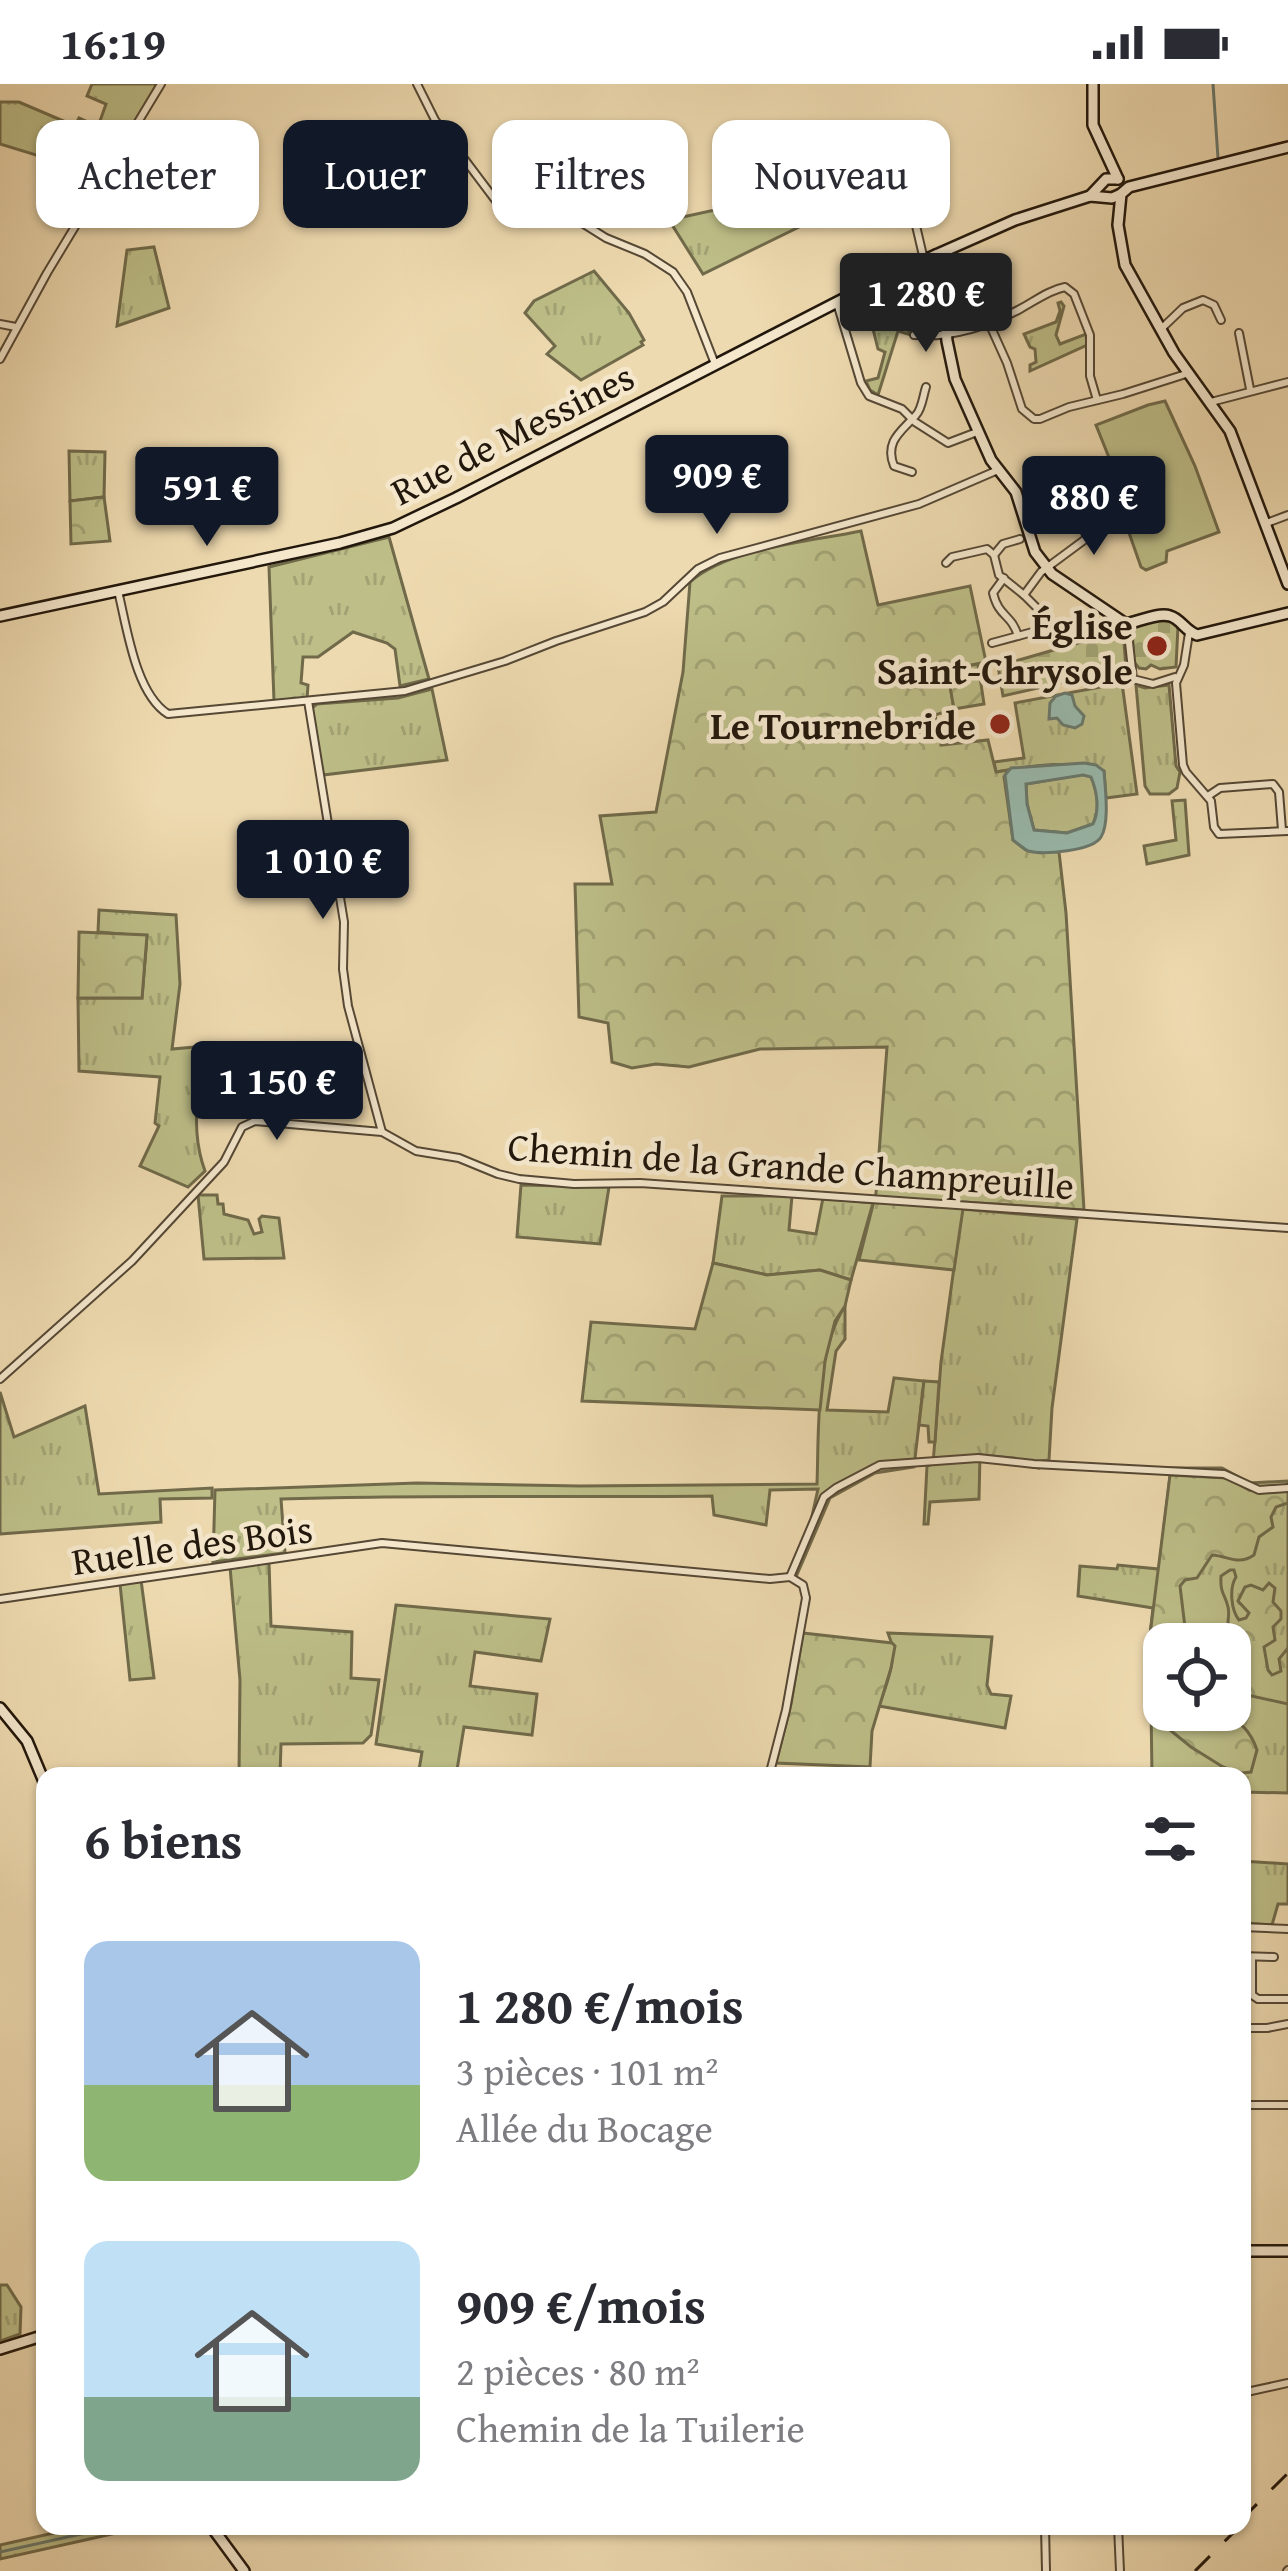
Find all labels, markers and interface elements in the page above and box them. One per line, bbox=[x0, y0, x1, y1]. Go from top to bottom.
text: 16:19 bbox=[60, 10, 166, 75]
chip: Acheter bbox=[36, 120, 259, 228]
chip: Louer bbox=[283, 120, 468, 228]
chip: Filtres bbox=[492, 120, 688, 228]
chip: Nouveau bbox=[712, 120, 950, 228]
pin: 1 280 € bbox=[815, 253, 1037, 355]
text: 1 280 € bbox=[867, 263, 985, 320]
street label: Rue de Messines bbox=[381, 347, 643, 519]
pin: 909 € bbox=[633, 435, 801, 537]
text: 909 € bbox=[672, 445, 762, 502]
pin: 591 € bbox=[123, 447, 291, 549]
pin: 880 € bbox=[1010, 456, 1178, 558]
text: 591 € bbox=[162, 457, 252, 514]
text: 880 € bbox=[1049, 466, 1139, 523]
place label: Église Saint-Chrysole bbox=[877, 596, 1133, 698]
marker: Église Saint-Chrysole bbox=[1144, 633, 1170, 659]
place label: Le Tournebride bbox=[710, 696, 976, 753]
marker: Le Tournebride bbox=[987, 711, 1013, 737]
pin: 1 010 € bbox=[212, 820, 434, 922]
text: 1 010 € bbox=[264, 830, 382, 887]
pin: 1 150 € bbox=[166, 1041, 388, 1143]
text: 1 150 € bbox=[218, 1051, 336, 1108]
street label: Chemin de la Grande Champreuille bbox=[506, 1117, 1076, 1213]
street label: Ruelle des Bois bbox=[68, 1499, 316, 1589]
map controls bbox=[1143, 1623, 1251, 1731]
button: locate bbox=[1143, 1623, 1251, 1731]
text: 6 biens bbox=[84, 1802, 242, 1877]
icon: filters bbox=[1137, 1806, 1203, 1872]
text: 1 280 €/mois bbox=[456, 1967, 744, 2042]
icon: home bbox=[180, 1989, 324, 2133]
text: 3 pièces · 101 m² bbox=[456, 2042, 718, 2099]
text: Allée du Bocage bbox=[456, 2099, 713, 2156]
text: 909 €/mois bbox=[456, 2267, 706, 2342]
icon: home bbox=[180, 2289, 324, 2433]
text: 2 pièces · 80 m² bbox=[456, 2342, 700, 2399]
text: Chemin de la Tuilerie bbox=[456, 2399, 805, 2456]

